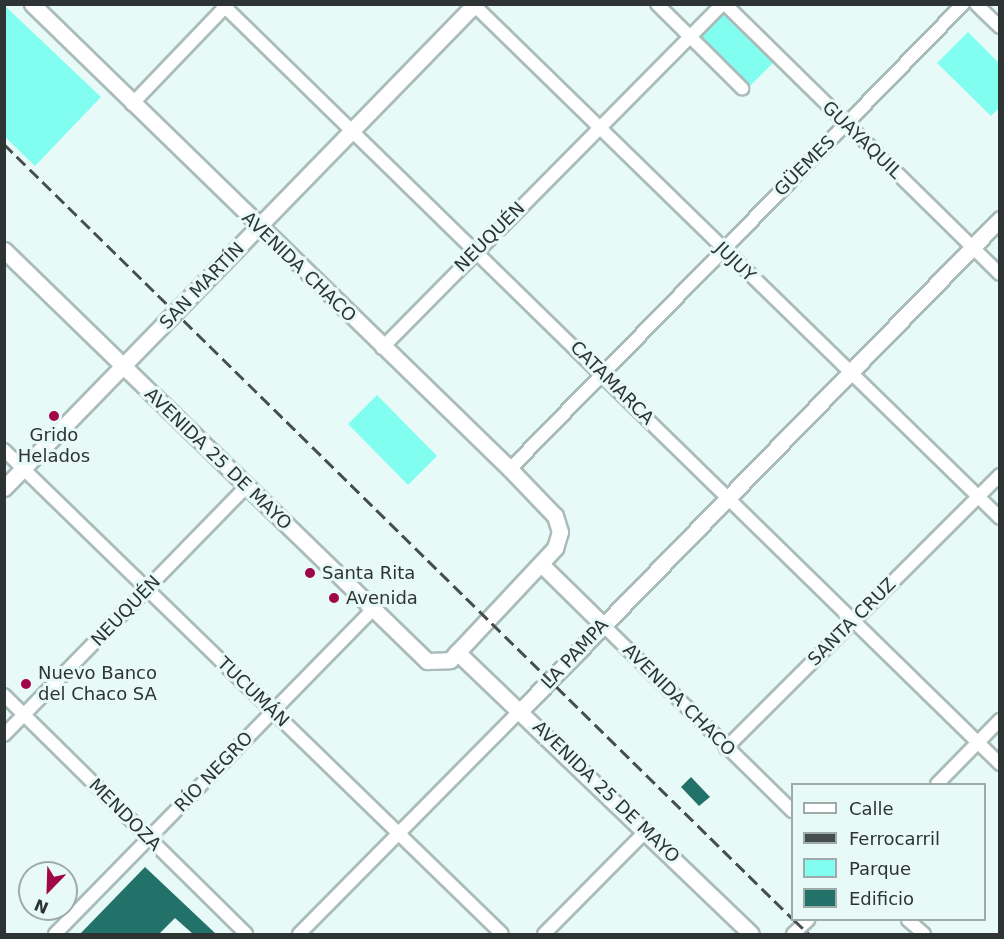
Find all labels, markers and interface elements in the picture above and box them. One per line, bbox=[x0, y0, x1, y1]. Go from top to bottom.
street label: GUAYAQUIL bbox=[818, 97, 906, 183]
street label: GÜEMES bbox=[770, 131, 840, 201]
street label: NEUQUÉN bbox=[450, 197, 530, 277]
street label: AVENIDA CHACO bbox=[238, 207, 360, 327]
street label: SAN MARTÍN bbox=[155, 238, 249, 334]
street label: JUJUY bbox=[710, 238, 760, 286]
street label: CATAMARCA bbox=[566, 337, 658, 429]
street label: AVENIDA 25 DE MAYO bbox=[140, 383, 296, 535]
marker: Grido Helados bbox=[47, 409, 61, 423]
place label: Grido Helados bbox=[18, 425, 90, 468]
place label: Santa Rita bbox=[322, 562, 415, 584]
marker: Santa Rita bbox=[303, 566, 317, 580]
street label: NEUQUÉN bbox=[87, 571, 165, 651]
street label: SANTA CRUZ bbox=[804, 574, 900, 670]
place label: Avenida bbox=[346, 587, 418, 609]
marker: Avenida bbox=[327, 591, 341, 605]
street label: LA PAMPA bbox=[537, 614, 613, 694]
street label: AVENIDA CHACO bbox=[618, 639, 740, 761]
street label: TUCUMÁN bbox=[213, 653, 293, 731]
place label: Nuevo Banco del Chaco SA bbox=[38, 663, 157, 706]
marker: Nuevo Banco del Chaco SA bbox=[19, 677, 33, 691]
street label: AVENIDA 25 DE MAYO bbox=[528, 716, 684, 868]
street label: RÍO NEGRO bbox=[170, 727, 258, 817]
street label: MENDOZA bbox=[84, 774, 166, 856]
legend bbox=[791, 783, 986, 921]
text: Calle bbox=[849, 798, 894, 819]
text: Ferrocarril bbox=[849, 828, 940, 849]
text: Parque bbox=[849, 858, 911, 879]
north arrow bbox=[18, 861, 78, 921]
text: Edificio bbox=[849, 888, 914, 909]
text: N bbox=[32, 895, 51, 918]

